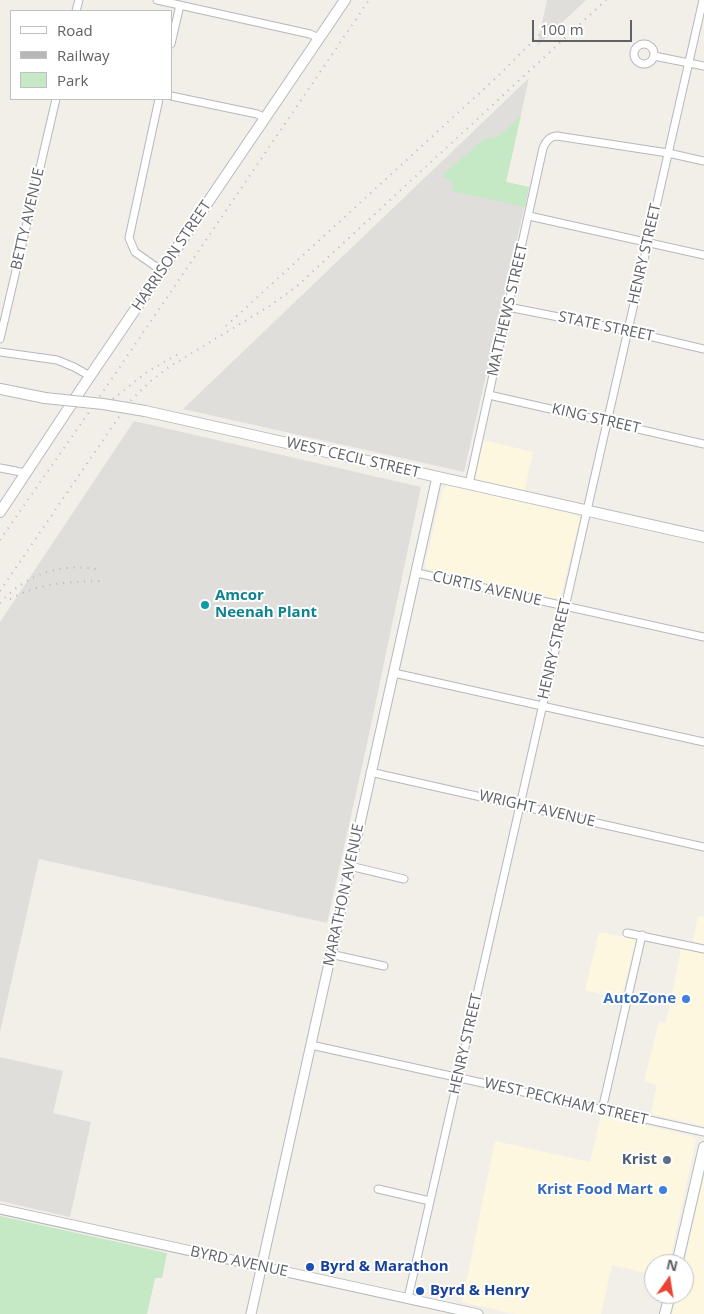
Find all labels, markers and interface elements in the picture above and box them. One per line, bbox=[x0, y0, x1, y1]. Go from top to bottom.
legend bbox=[10, 10, 172, 100]
scale bar bbox=[534, 10, 634, 42]
text: 100 m bbox=[540, 19, 584, 39]
text: Road bbox=[57, 20, 93, 40]
text: Railway bbox=[57, 45, 110, 65]
text: Park bbox=[57, 70, 88, 90]
street label: BETTY AVENUE bbox=[8, 166, 48, 272]
street label: HARRISON STREET bbox=[128, 197, 216, 315]
street label: HENRY STREET bbox=[625, 202, 665, 306]
street label: MATTHEWS STREET bbox=[484, 242, 532, 378]
street label: STATE STREET bbox=[557, 308, 655, 346]
street label: KING STREET bbox=[550, 400, 642, 438]
street label: WEST CECIL STREET bbox=[285, 434, 421, 482]
street label: CURTIS AVENUE bbox=[431, 568, 543, 610]
place label: Amcor Neenah Plant bbox=[215, 587, 317, 622]
street label: HENRY STREET bbox=[535, 597, 575, 701]
marker: Amcor Neenah Plant bbox=[199, 599, 211, 611]
street label: WRIGHT AVENUE bbox=[477, 787, 597, 831]
street label: MARATHON AVENUE bbox=[320, 822, 368, 968]
place label: AutoZone bbox=[603, 990, 676, 1008]
street label: HENRY STREET bbox=[446, 992, 486, 1096]
marker: AutoZone bbox=[680, 993, 692, 1005]
street label: WEST PECKHAM STREET bbox=[483, 1074, 649, 1130]
place label: Krist bbox=[622, 1151, 657, 1169]
marker: Krist bbox=[661, 1154, 673, 1166]
place label: Krist Food Mart bbox=[537, 1181, 653, 1199]
marker: Krist Food Mart bbox=[657, 1184, 669, 1196]
street label: BYRD AVENUE bbox=[188, 1243, 290, 1281]
north arrow bbox=[644, 1254, 694, 1304]
text: N bbox=[665, 1254, 680, 1275]
place label: Byrd & Marathon bbox=[320, 1258, 449, 1276]
marker: Byrd & Marathon bbox=[304, 1261, 316, 1273]
place label: Byrd & Henry bbox=[430, 1282, 529, 1300]
marker: Byrd & Henry bbox=[414, 1285, 426, 1297]

